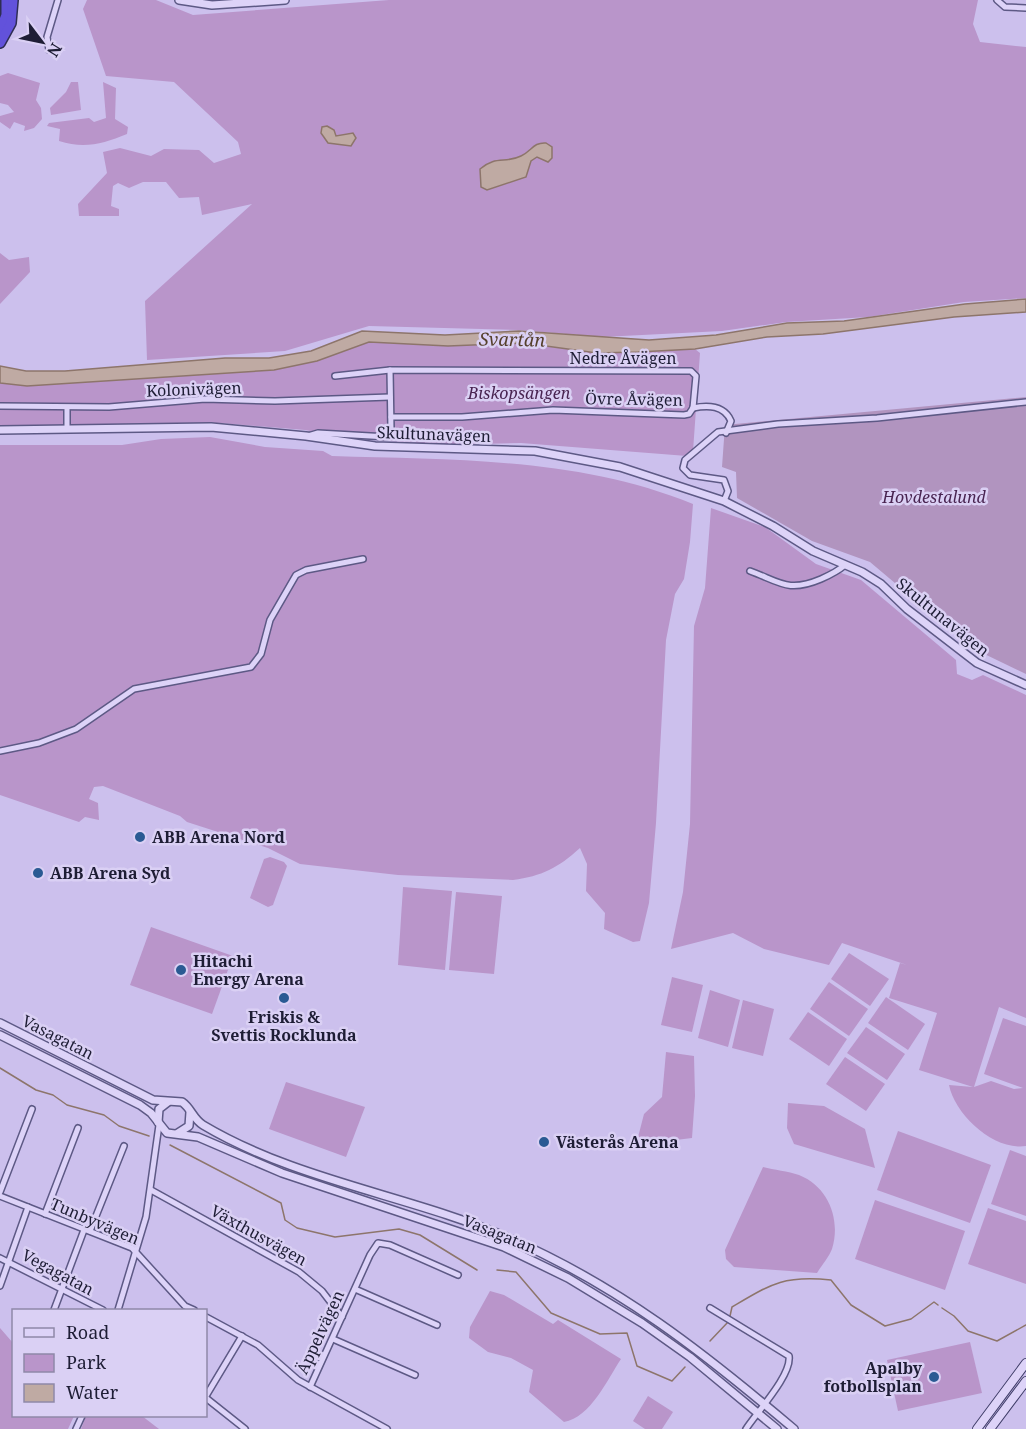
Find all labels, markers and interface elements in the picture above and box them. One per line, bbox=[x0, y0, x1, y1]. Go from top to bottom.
north arrow bbox=[12, 12, 72, 72]
text: N bbox=[42, 39, 67, 61]
water label: Svartån bbox=[479, 326, 546, 352]
street label: Nedre Åvägen bbox=[569, 347, 677, 369]
street label: Kolonivägen bbox=[146, 376, 242, 402]
park label: Biskopsängen bbox=[467, 382, 571, 404]
street label: Övre Åvägen bbox=[585, 387, 683, 411]
street label: Skultunavägen bbox=[377, 421, 491, 447]
park label: Hovdestalund bbox=[881, 486, 986, 508]
street label: Skultunavägen bbox=[892, 573, 994, 661]
place label: ABB Arena Nord bbox=[152, 826, 286, 848]
marker: ABB Arena Nord bbox=[133, 830, 147, 844]
place label: ABB Arena Syd bbox=[50, 862, 171, 884]
marker: ABB Arena Syd bbox=[31, 866, 45, 880]
place label: Hitachi Energy Arena bbox=[193, 950, 304, 990]
marker: Hitachi Energy Arena bbox=[174, 963, 188, 977]
marker: Friskis & Svettis Rocklunda bbox=[277, 991, 291, 1005]
place label: Friskis & Svettis Rocklunda bbox=[211, 1006, 357, 1046]
street label: Vasagatan bbox=[18, 1010, 98, 1064]
place label: Västerås Arena bbox=[556, 1131, 679, 1153]
marker: Västerås Arena bbox=[537, 1135, 551, 1149]
street label: Tunbyvägen bbox=[47, 1192, 143, 1250]
street label: Växthusvägen bbox=[207, 1199, 311, 1271]
street label: Vasagatan bbox=[460, 1209, 540, 1259]
street label: Vegagatan bbox=[18, 1244, 98, 1300]
street label: Äppelvägen bbox=[291, 1286, 349, 1378]
legend bbox=[12, 1309, 207, 1417]
text: Road bbox=[66, 1320, 109, 1344]
text: Park bbox=[66, 1350, 106, 1374]
place label: Apalby fotbollsplan bbox=[824, 1357, 923, 1397]
marker: Apalby fotbollsplan bbox=[927, 1370, 941, 1384]
text: Water bbox=[66, 1380, 119, 1404]

